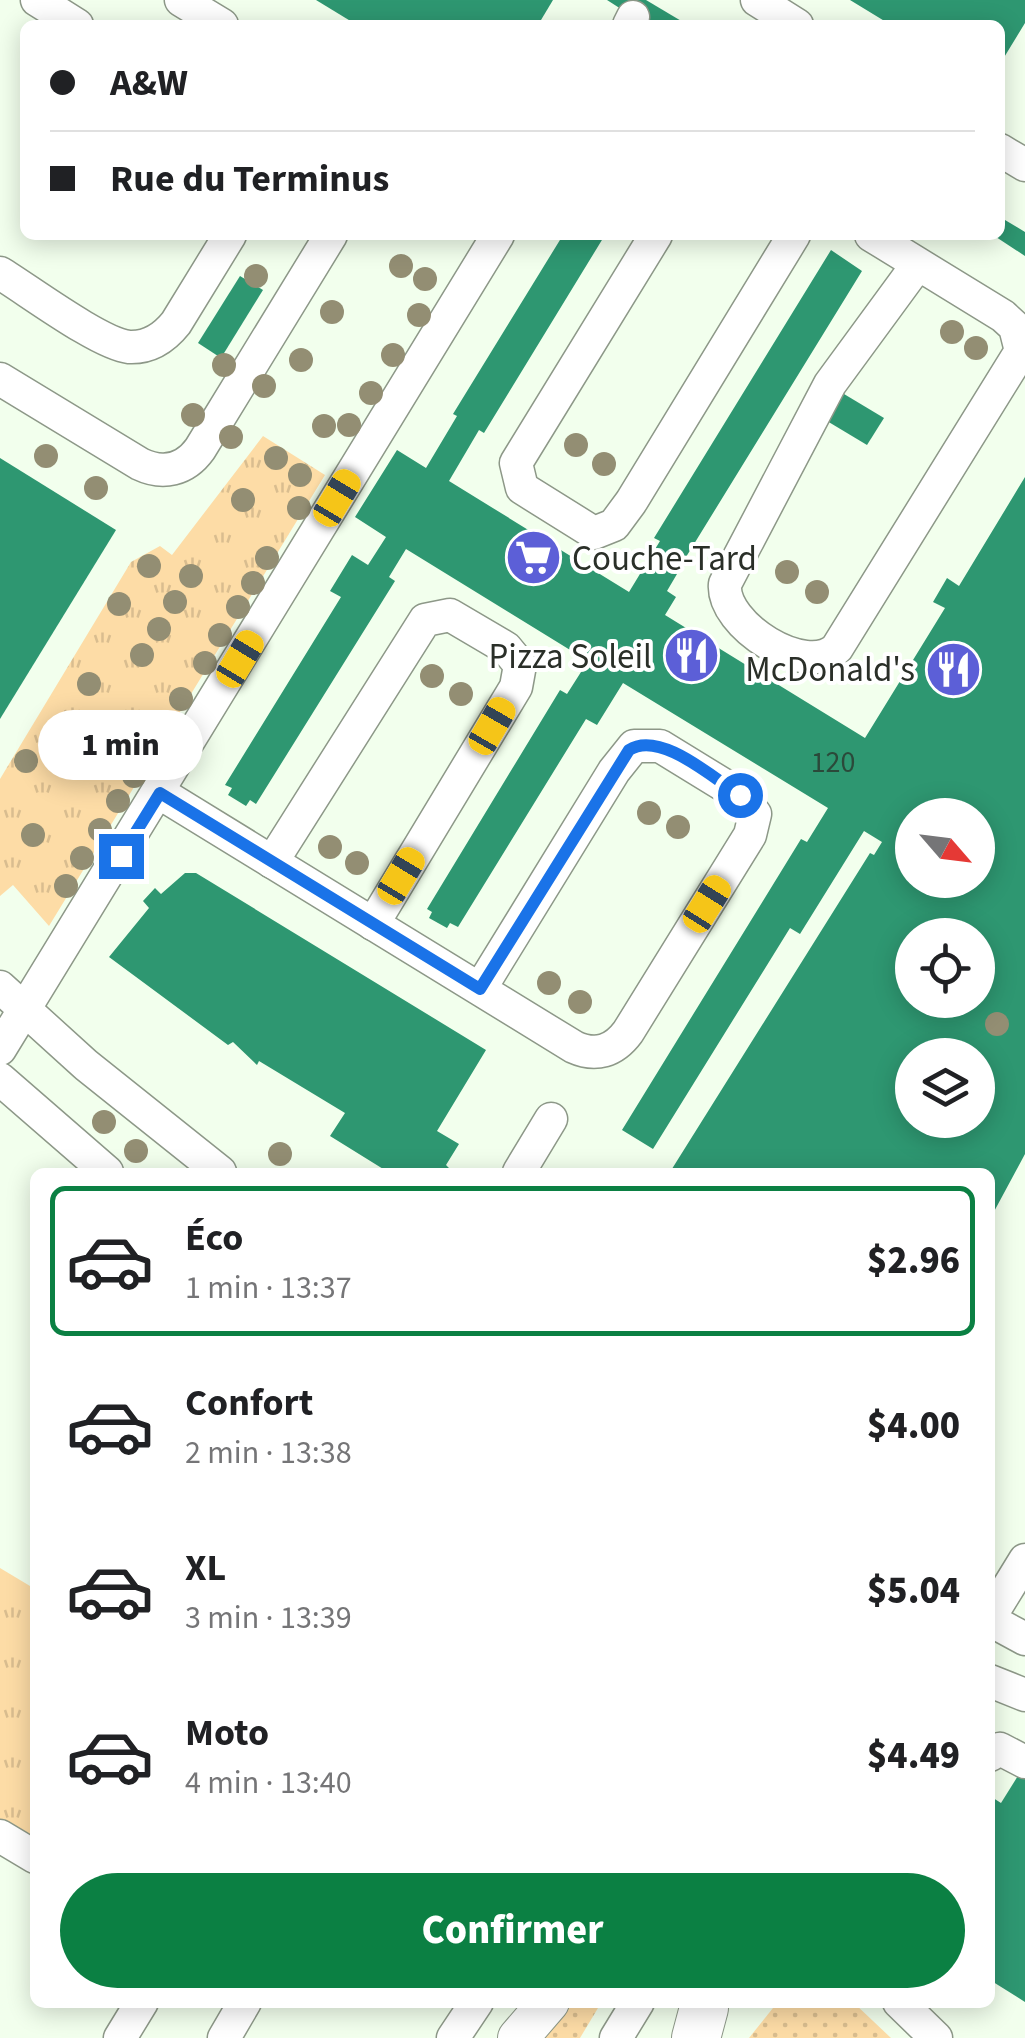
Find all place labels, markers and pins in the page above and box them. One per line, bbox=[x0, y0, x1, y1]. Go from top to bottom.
supermarket icon: Couche-Tard bbox=[503, 528, 563, 588]
place label: Couche-Tard bbox=[572, 534, 757, 584]
restaurant icon: Pizza Soleil bbox=[661, 626, 721, 686]
place label: Pizza Soleil bbox=[489, 632, 652, 682]
restaurant icon: McDonald's bbox=[924, 639, 984, 699]
place label: McDonald's bbox=[745, 645, 915, 695]

